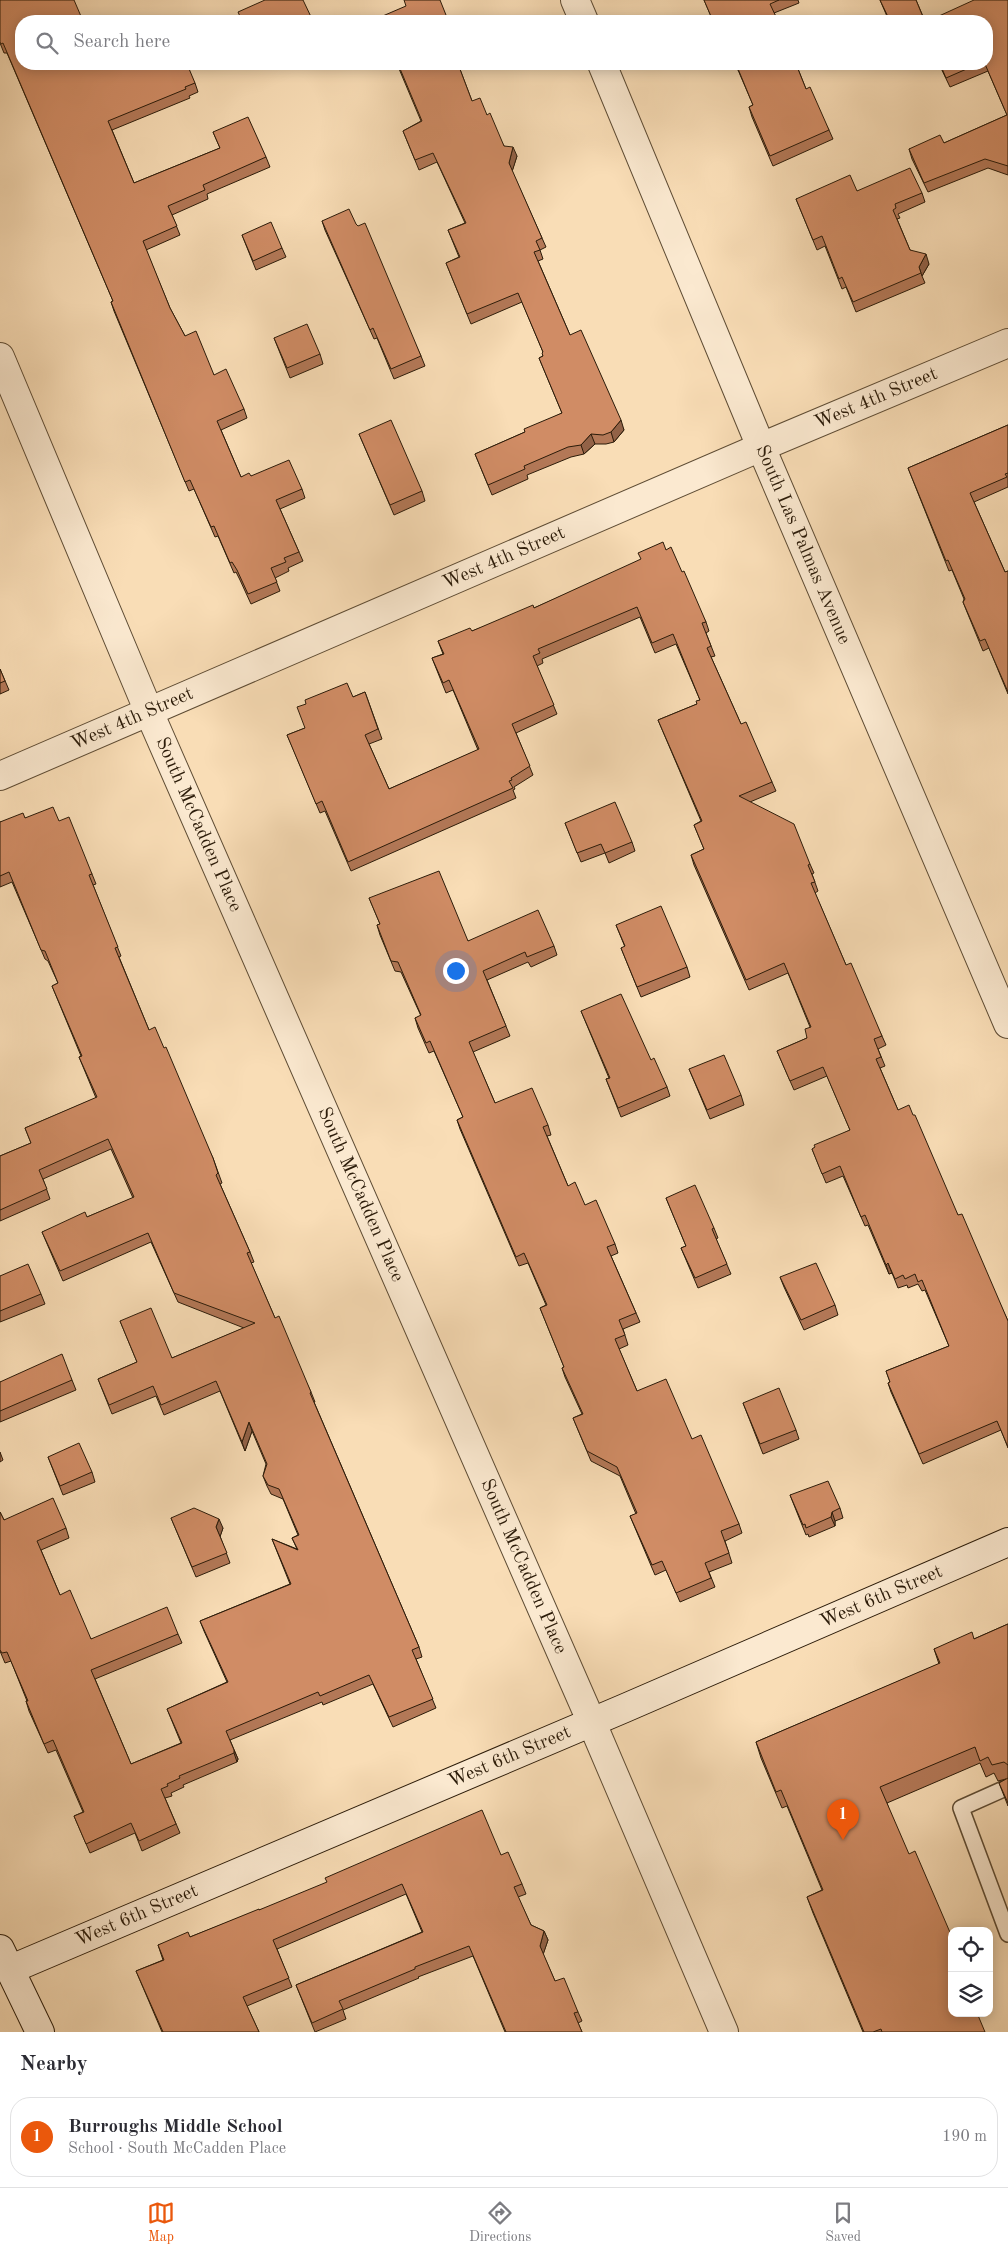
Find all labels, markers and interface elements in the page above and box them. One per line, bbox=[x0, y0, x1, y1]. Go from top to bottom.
search box bbox=[15, 15, 993, 70]
icon: search bbox=[33, 29, 61, 57]
text: Search here bbox=[73, 33, 170, 52]
street label: West 4th Street bbox=[812, 364, 940, 433]
street label: South Las Palmas Avenue bbox=[752, 442, 854, 647]
street label: West 4th Street bbox=[440, 523, 568, 593]
street label: West 4th Street bbox=[68, 684, 196, 754]
street label: South McCadden Place bbox=[152, 734, 245, 915]
your location bbox=[443, 958, 469, 984]
street label: South McCadden Place bbox=[314, 1104, 407, 1285]
street label: South McCadden Place bbox=[477, 1476, 570, 1657]
street label: West 6th Street bbox=[818, 1562, 946, 1632]
street label: West 6th Street bbox=[446, 1723, 574, 1792]
pin: 1 bbox=[827, 1799, 859, 1840]
street label: West 6th Street bbox=[73, 1881, 201, 1950]
map controls bbox=[948, 1927, 993, 2017]
button: locate bbox=[948, 1927, 993, 1972]
button: layers bbox=[948, 1972, 993, 2017]
text: Nearby bbox=[20, 2054, 88, 2075]
text: Burroughs Middle School bbox=[68, 2118, 283, 2137]
text: 1 bbox=[32, 2129, 42, 2145]
text: 190 m bbox=[942, 2129, 987, 2145]
text: School · South McCadden Place bbox=[68, 2141, 286, 2157]
tab: Map bbox=[147, 2199, 175, 2246]
tab: Directions bbox=[469, 2199, 531, 2246]
tab: Saved bbox=[825, 2199, 861, 2246]

